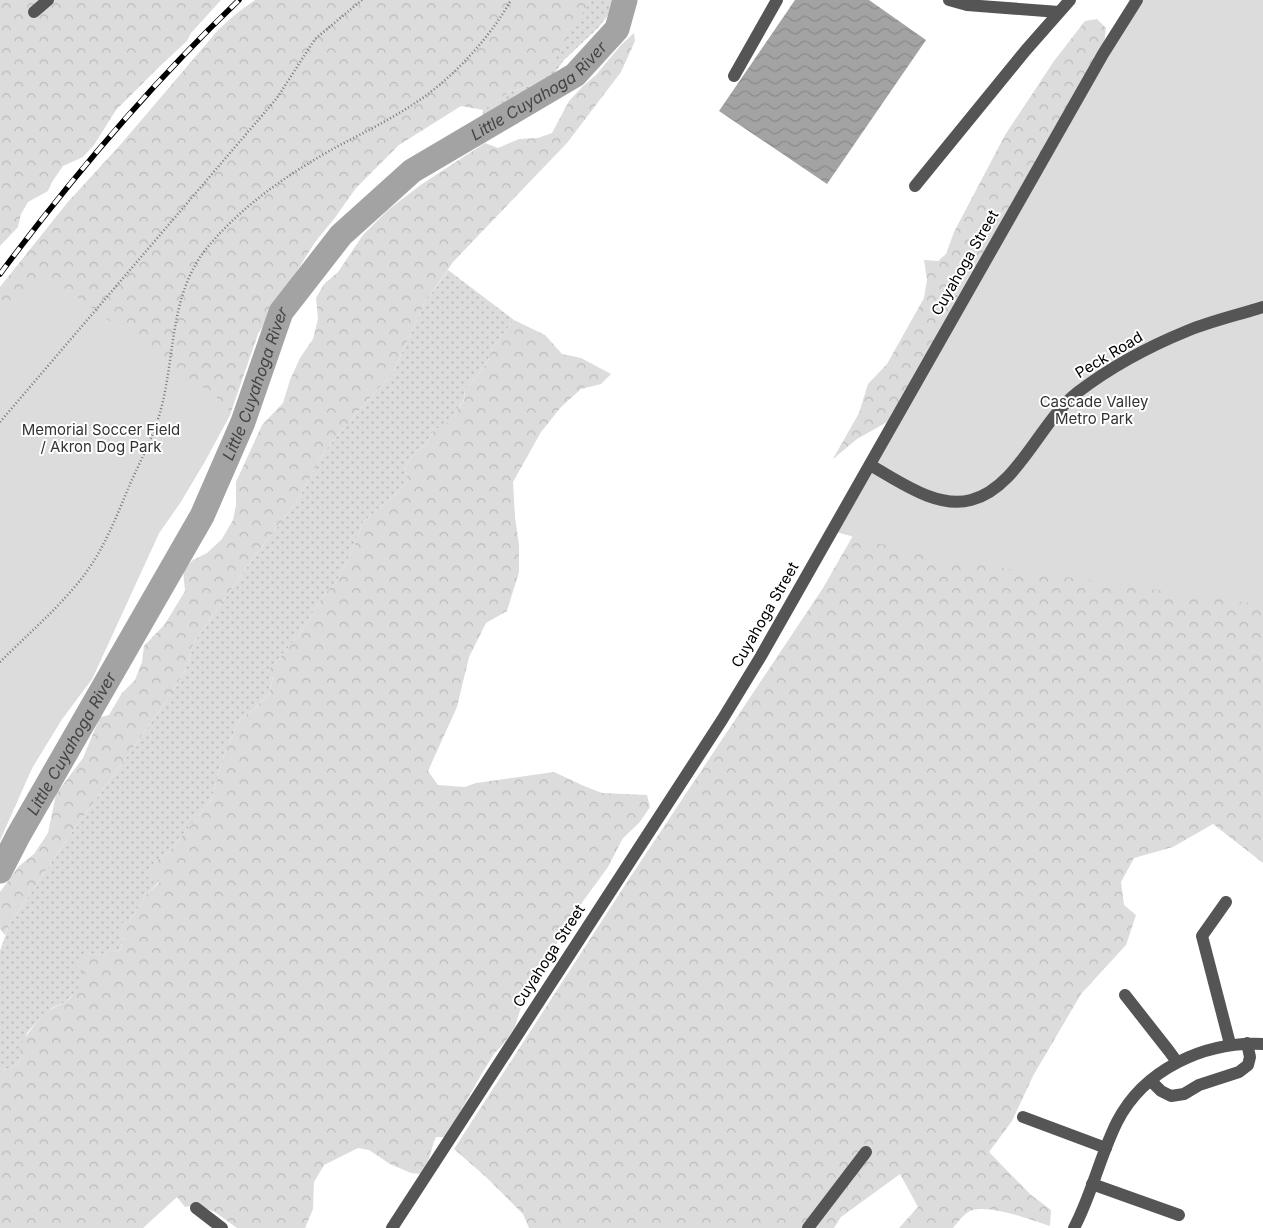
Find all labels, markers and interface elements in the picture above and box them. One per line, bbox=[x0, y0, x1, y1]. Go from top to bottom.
water label: Little Cuyahoga River bbox=[467, 36, 611, 144]
street label: Cuyahoga Street bbox=[927, 207, 1002, 319]
water label: Little Cuyahoga River bbox=[217, 302, 292, 463]
street label: Peck Road bbox=[1072, 327, 1146, 382]
park label: Cascade Valley Metro Park bbox=[1040, 392, 1149, 428]
park label: Memorial Soccer Field / Akron Dog Park bbox=[22, 420, 180, 456]
street label: Cuyahoga Street bbox=[727, 559, 802, 671]
water label: Little Cuyahoga River bbox=[22, 668, 121, 819]
street label: Cuyahoga Street bbox=[508, 901, 589, 1011]

